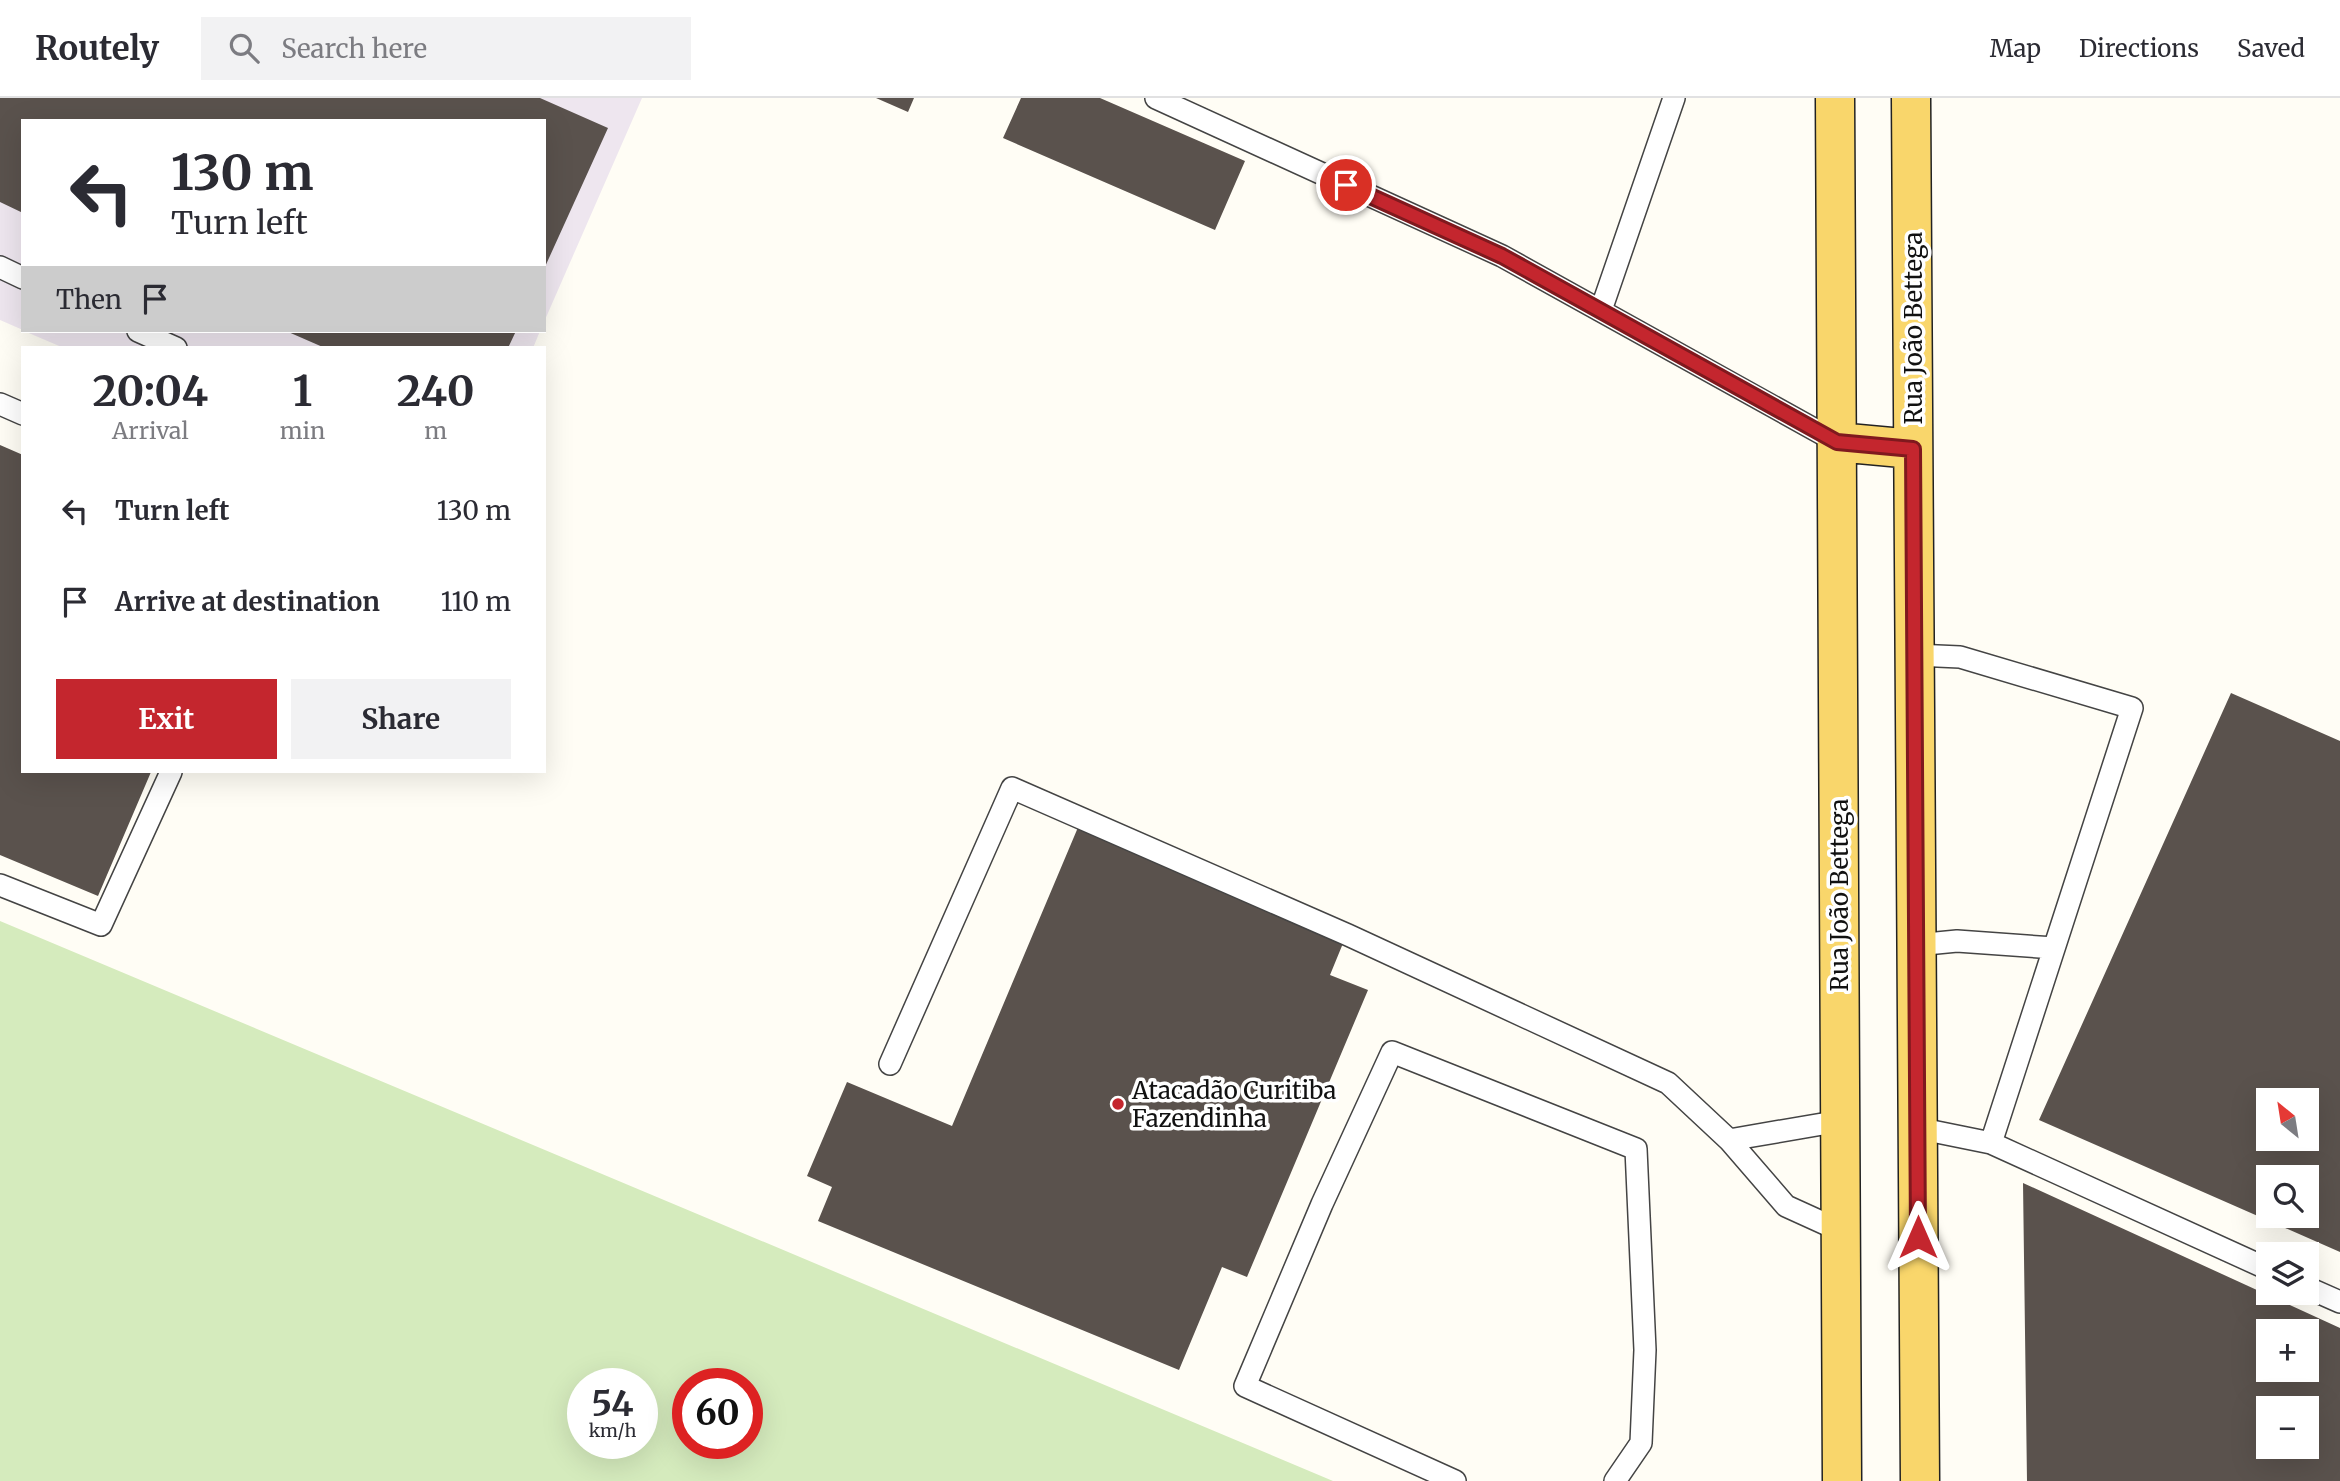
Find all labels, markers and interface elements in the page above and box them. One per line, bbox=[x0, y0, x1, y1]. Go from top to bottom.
search box bbox=[201, 17, 691, 80]
text: Routely bbox=[35, 28, 159, 69]
icon: search bbox=[225, 29, 263, 67]
text: Search here bbox=[281, 32, 427, 65]
text: Map bbox=[1990, 33, 2041, 64]
text: Directions bbox=[2079, 33, 2199, 64]
text: Saved bbox=[2237, 33, 2305, 64]
text: 130 m bbox=[171, 142, 314, 203]
icon: left bbox=[56, 147, 147, 238]
pin bbox=[1316, 155, 1376, 215]
icon: arrive bbox=[1327, 166, 1365, 204]
text: Turn left bbox=[171, 203, 308, 243]
street label: Rua João Bettega bbox=[1898, 231, 1929, 424]
icon: arrive bbox=[136, 280, 174, 318]
text: Then bbox=[56, 283, 122, 316]
text: 20:04 bbox=[92, 365, 208, 417]
text: 1 bbox=[293, 365, 312, 417]
text: 240 bbox=[397, 365, 475, 417]
text: Arrival bbox=[112, 416, 189, 445]
text: min bbox=[280, 416, 325, 445]
text: m bbox=[424, 416, 447, 445]
icon: left bbox=[56, 492, 94, 530]
text: Turn left bbox=[115, 494, 229, 527]
text: 130 m bbox=[437, 494, 511, 527]
icon: arrive bbox=[56, 583, 94, 621]
text: Arrive at destination bbox=[115, 585, 380, 618]
text: 110 m bbox=[441, 585, 511, 618]
button: Exit bbox=[56, 679, 277, 759]
button: Share bbox=[291, 679, 511, 759]
street label: Rua João Bettega bbox=[1824, 798, 1855, 991]
place label: Atacadão Curitiba Fazendinha bbox=[1131, 1075, 1337, 1134]
north arrow bbox=[2256, 1088, 2319, 1152]
map controls bbox=[2256, 1088, 2319, 1459]
marker: Atacadão Curitiba Fazendinha bbox=[1110, 1096, 1126, 1112]
button: search bbox=[2256, 1165, 2319, 1228]
position arrow bbox=[1881, 1200, 1955, 1274]
button: layers bbox=[2256, 1242, 2319, 1305]
button: + bbox=[2256, 1319, 2319, 1382]
speed limit sign: 60 bbox=[672, 1368, 763, 1459]
text: 54 bbox=[591, 1382, 634, 1426]
button: − bbox=[2256, 1396, 2319, 1459]
text: km/h bbox=[589, 1419, 636, 1442]

